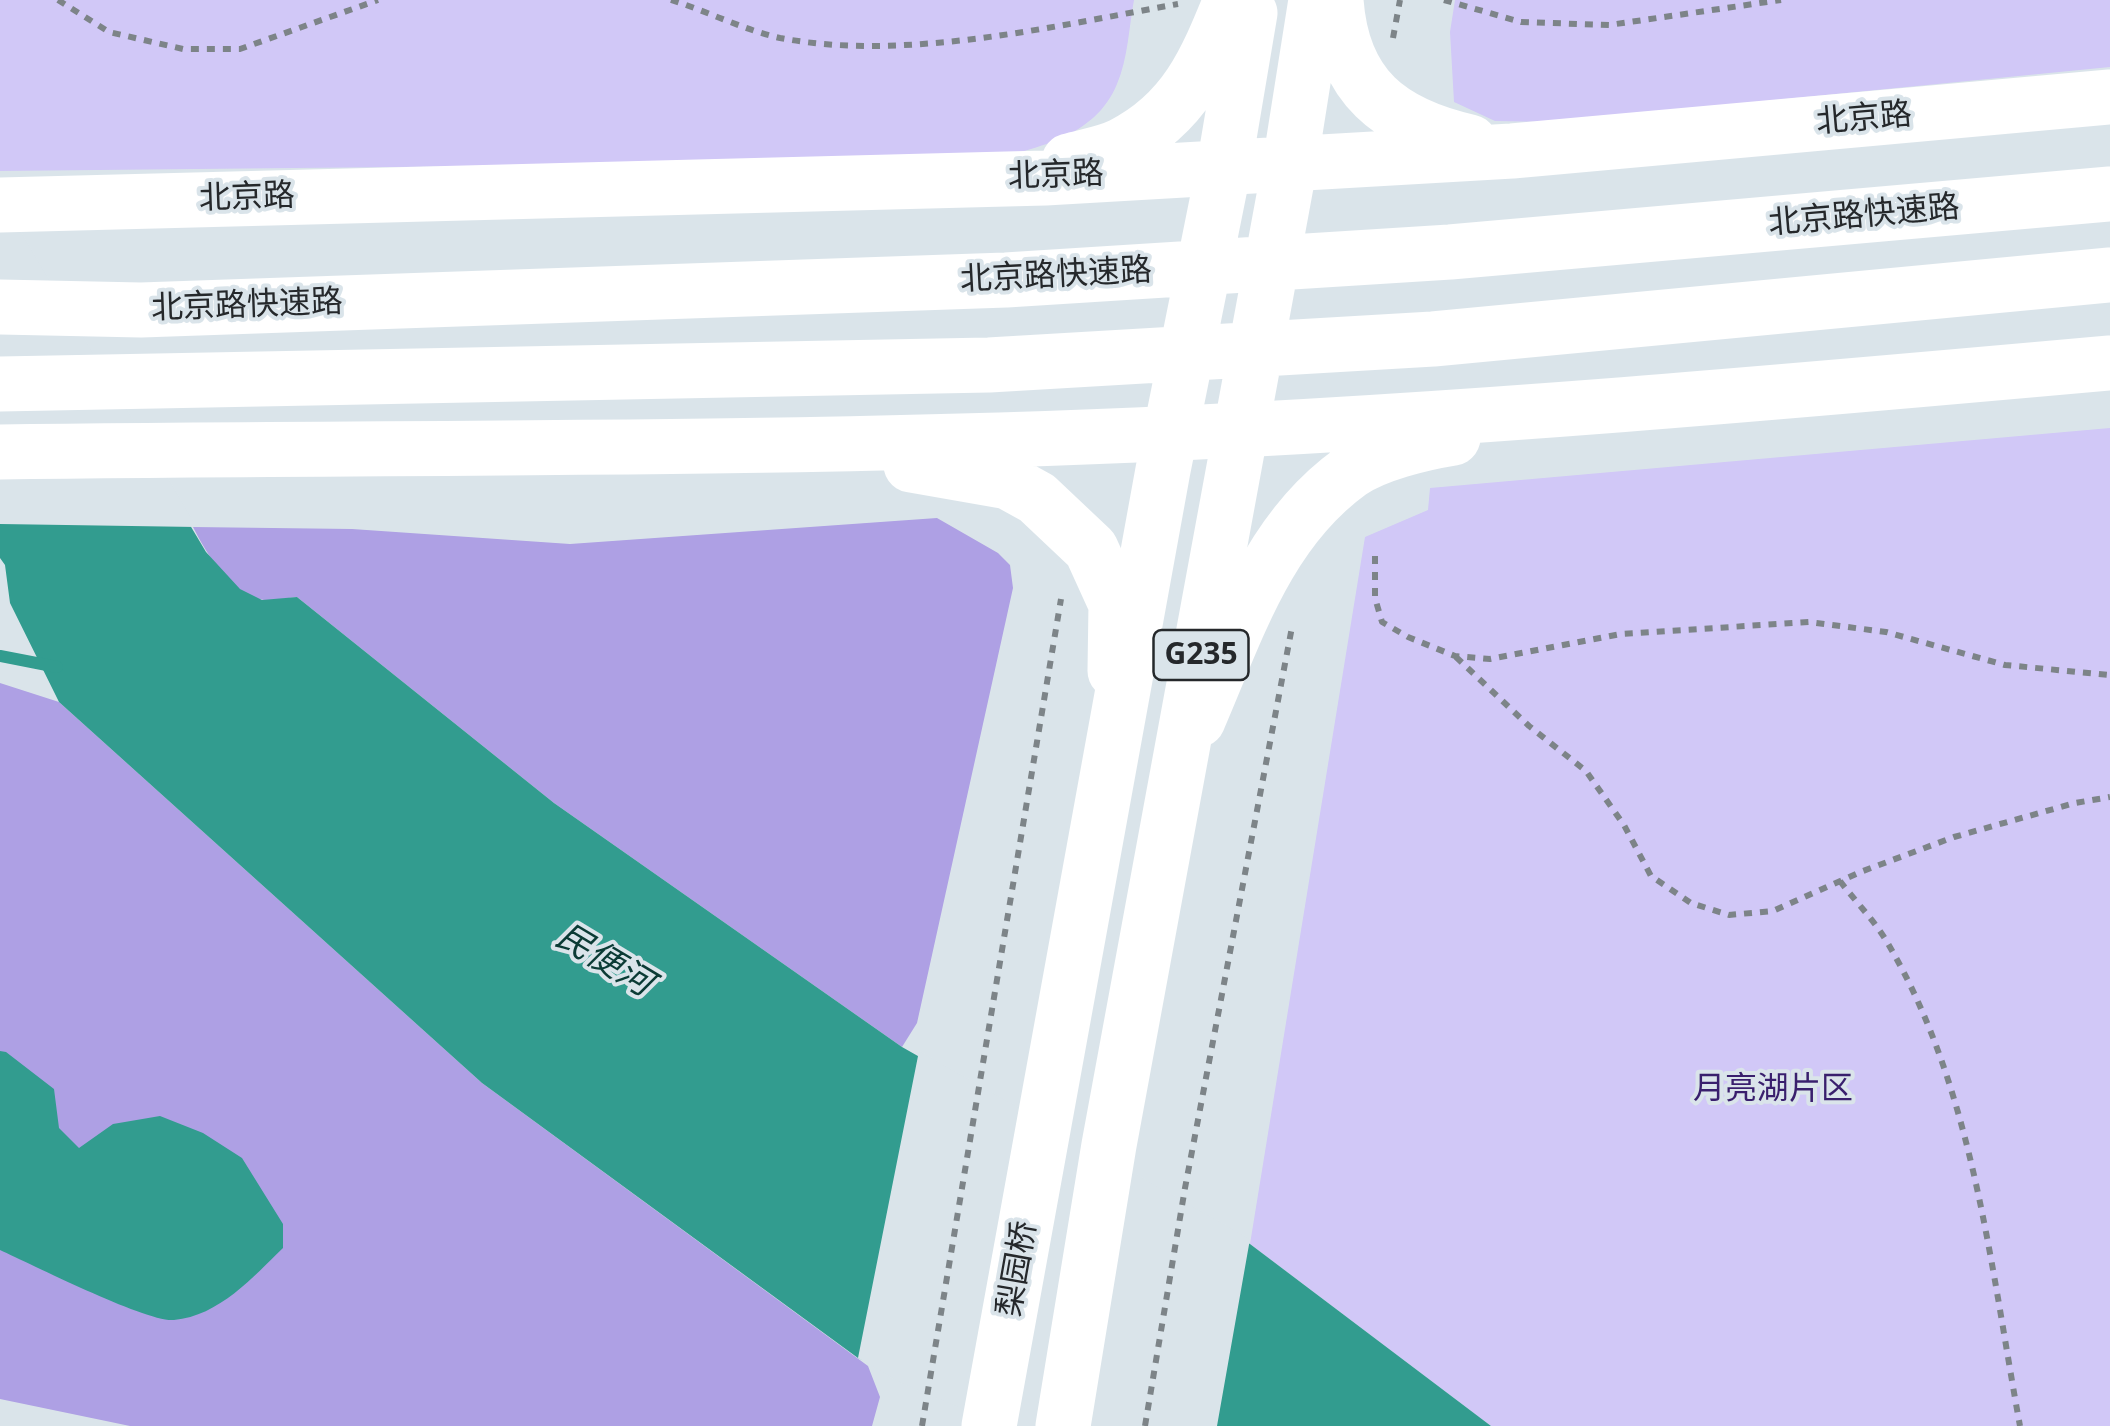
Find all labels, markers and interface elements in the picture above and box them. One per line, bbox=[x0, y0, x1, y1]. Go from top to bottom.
street label: 北京路 bbox=[1815, 96, 1913, 142]
street label: 北京路 bbox=[1007, 155, 1105, 197]
street label: 北京路 bbox=[198, 177, 296, 219]
street label: 北京路快速路 bbox=[1767, 189, 1961, 243]
street label: 北京路快速路 bbox=[959, 252, 1153, 300]
street label: 北京路快速路 bbox=[150, 283, 344, 329]
road number: G235 bbox=[1154, 630, 1248, 680]
water label: 民便河 bbox=[548, 916, 660, 1006]
park label: 月亮湖片区 bbox=[1693, 1071, 1853, 1109]
street label: 梨园桥 bbox=[991, 1218, 1045, 1320]

